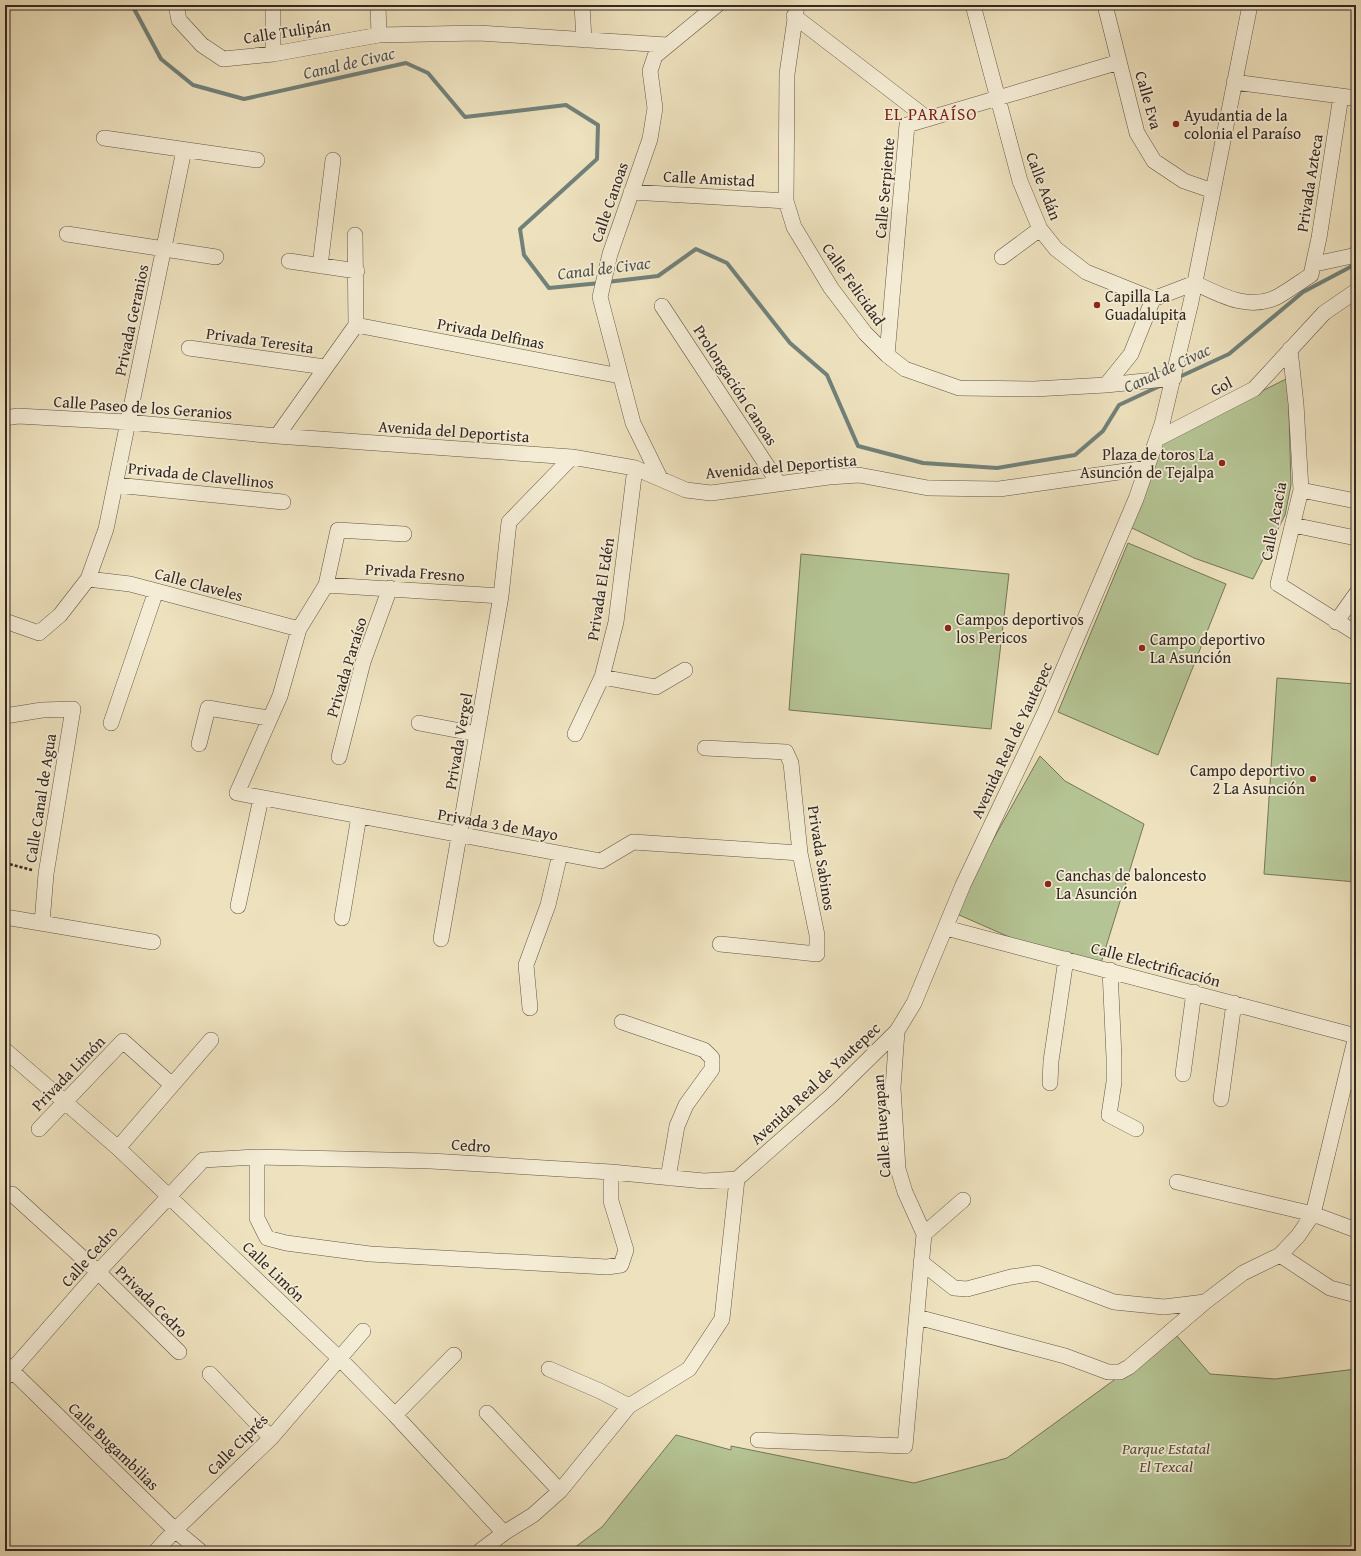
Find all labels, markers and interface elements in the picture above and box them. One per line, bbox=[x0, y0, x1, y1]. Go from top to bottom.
street label: Calle Tulipán bbox=[242, 12, 332, 50]
water label: Canal de Civac bbox=[300, 40, 397, 85]
street label: Calle Eva bbox=[1129, 68, 1169, 132]
district label: EL PARAÍSO bbox=[884, 101, 978, 126]
place label: Ayudantia de la colonia el Paraíso bbox=[1184, 103, 1301, 145]
marker: Ayudantia de la colonia el Paraíso bbox=[1171, 119, 1181, 129]
street label: Privada Azteca bbox=[1289, 132, 1329, 234]
street label: Calle Serpiente bbox=[868, 137, 900, 239]
street label: Calle Adán bbox=[1020, 149, 1068, 223]
street label: Calle Canoas bbox=[584, 159, 634, 245]
street label: Calle Amistad bbox=[663, 164, 756, 192]
street label: Calle Felicidad bbox=[817, 238, 892, 331]
water label: Canal de Civac bbox=[556, 249, 652, 286]
street label: Privada Geranios bbox=[107, 262, 155, 378]
place label: Capilla La Guadalupita bbox=[1105, 284, 1187, 326]
marker: Capilla La Guadalupita bbox=[1092, 300, 1102, 310]
street label: Privada Delfinas bbox=[435, 311, 547, 355]
street label: Prolongación Canoas bbox=[688, 320, 784, 450]
street label: Privada Teresita bbox=[205, 321, 316, 359]
water label: Canal de Civac bbox=[1119, 336, 1215, 399]
street label: Gol bbox=[1206, 370, 1237, 402]
street label: Calle Paseo de los Geranios bbox=[53, 389, 233, 425]
street label: Avenida del Deportista bbox=[378, 414, 531, 448]
place label: Plaza de toros La Asunción de Tejalpa bbox=[1080, 442, 1214, 484]
street label: Avenida del Deportista bbox=[704, 447, 858, 485]
street label: Privada de Clavellinos bbox=[127, 455, 275, 495]
marker: Plaza de toros La Asunción de Tejalpa bbox=[1217, 458, 1227, 468]
street label: Calle Acacia bbox=[1254, 479, 1292, 562]
street label: Privada El Edén bbox=[580, 536, 620, 642]
street label: Privada Fresno bbox=[364, 557, 466, 587]
street label: Calle Claveles bbox=[152, 561, 246, 607]
place label: Campos deportivos los Pericos bbox=[956, 607, 1084, 649]
street label: Privada Paraíso bbox=[319, 614, 373, 720]
marker: Campos deportivos los Pericos bbox=[943, 623, 953, 633]
place label: Campo deportivo La Asunción bbox=[1150, 627, 1265, 669]
marker: Campo deportivo La Asunción bbox=[1137, 643, 1147, 653]
street label: Avenida Real de Yautepec bbox=[964, 658, 1058, 822]
street label: Privada Vergel bbox=[438, 690, 478, 791]
street label: Calle Canal de Agua bbox=[18, 731, 62, 864]
place label: Campo deportivo 2 La Asunción bbox=[1190, 758, 1305, 800]
marker: Campo deportivo 2 La Asunción bbox=[1308, 774, 1318, 784]
street label: Privada 3 de Mayo bbox=[436, 802, 560, 846]
street label: Privada Sabinos bbox=[802, 804, 842, 912]
place label: Canchas de baloncesto La Asunción bbox=[1056, 863, 1206, 905]
marker: Canchas de baloncesto La Asunción bbox=[1043, 879, 1053, 889]
street label: Calle Electrificación bbox=[1089, 935, 1223, 993]
street label: Avenida Real de Yautepec bbox=[745, 1016, 885, 1150]
street label: Privada Limón bbox=[26, 1030, 110, 1116]
street label: Calle Hueyapan bbox=[865, 1074, 897, 1178]
street label: Cedro bbox=[451, 1132, 491, 1158]
street label: Calle Cedro bbox=[55, 1220, 123, 1292]
street label: Calle Limón bbox=[237, 1235, 311, 1307]
street label: Privada Cedro bbox=[110, 1259, 194, 1343]
street label: Calle Bugambilias bbox=[63, 1396, 165, 1496]
street label: Calle Ciprés bbox=[201, 1408, 273, 1480]
park label: Parque Estatal El Texcal bbox=[1121, 1436, 1210, 1478]

